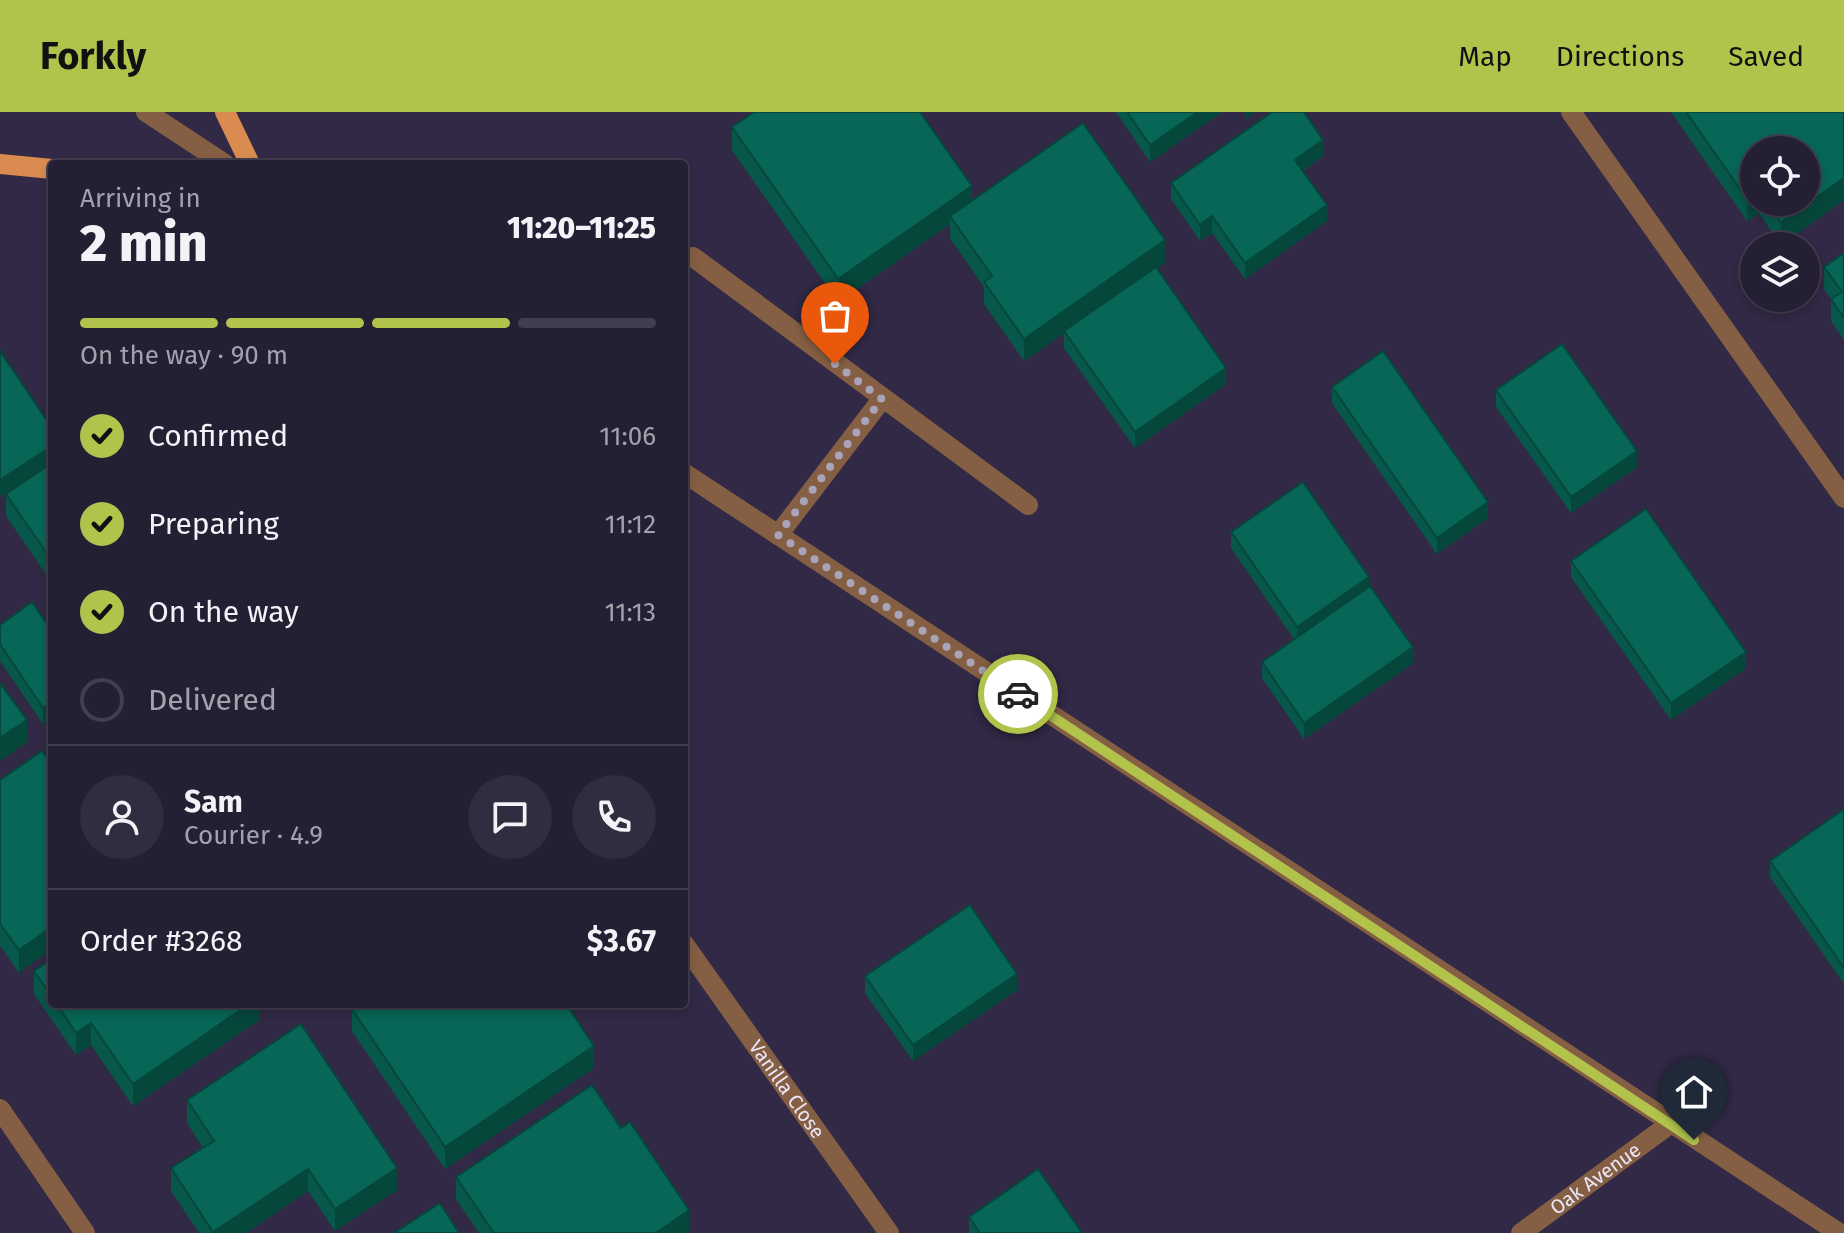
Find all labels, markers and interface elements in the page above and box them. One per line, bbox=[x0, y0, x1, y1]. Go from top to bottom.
text: Forkly bbox=[40, 33, 146, 79]
text: Map bbox=[1458, 40, 1512, 73]
text: Directions bbox=[1556, 40, 1684, 73]
text: Saved bbox=[1728, 40, 1804, 73]
map controls bbox=[1740, 136, 1820, 312]
button: locate bbox=[1740, 136, 1820, 216]
text: Arriving in bbox=[80, 183, 201, 214]
text: 11:20–11:25 bbox=[507, 210, 656, 246]
text: 2 min bbox=[80, 212, 207, 275]
button: layers bbox=[1740, 232, 1820, 312]
pin bbox=[801, 282, 869, 364]
icon: bag bbox=[813, 294, 857, 338]
text: On the way · 90 m bbox=[80, 340, 288, 371]
icon: check bbox=[80, 414, 124, 458]
text: Confirmed bbox=[148, 418, 288, 454]
text: 11:06 bbox=[599, 421, 656, 452]
icon: check bbox=[80, 502, 124, 546]
text: Preparing bbox=[148, 506, 279, 542]
text: 11:12 bbox=[605, 509, 656, 540]
icon: check bbox=[80, 590, 124, 634]
text: On the way bbox=[148, 594, 299, 630]
text: 11:13 bbox=[604, 597, 656, 628]
courier bbox=[978, 654, 1058, 734]
icon: car bbox=[996, 672, 1040, 716]
text: Delivered bbox=[148, 682, 277, 718]
button: person bbox=[80, 775, 164, 859]
button: chat bbox=[468, 775, 552, 859]
button: phone bbox=[572, 775, 656, 859]
text: Sam bbox=[184, 784, 243, 820]
text: Courier · 4.9 bbox=[184, 820, 323, 851]
text: Order #3268 bbox=[80, 923, 243, 959]
text: $3.67 bbox=[587, 923, 656, 959]
street label: Vanilla Close bbox=[744, 1035, 830, 1143]
pin bbox=[1660, 1058, 1728, 1140]
icon: home bbox=[1672, 1070, 1716, 1114]
street label: Oak Avenue bbox=[1545, 1138, 1645, 1220]

